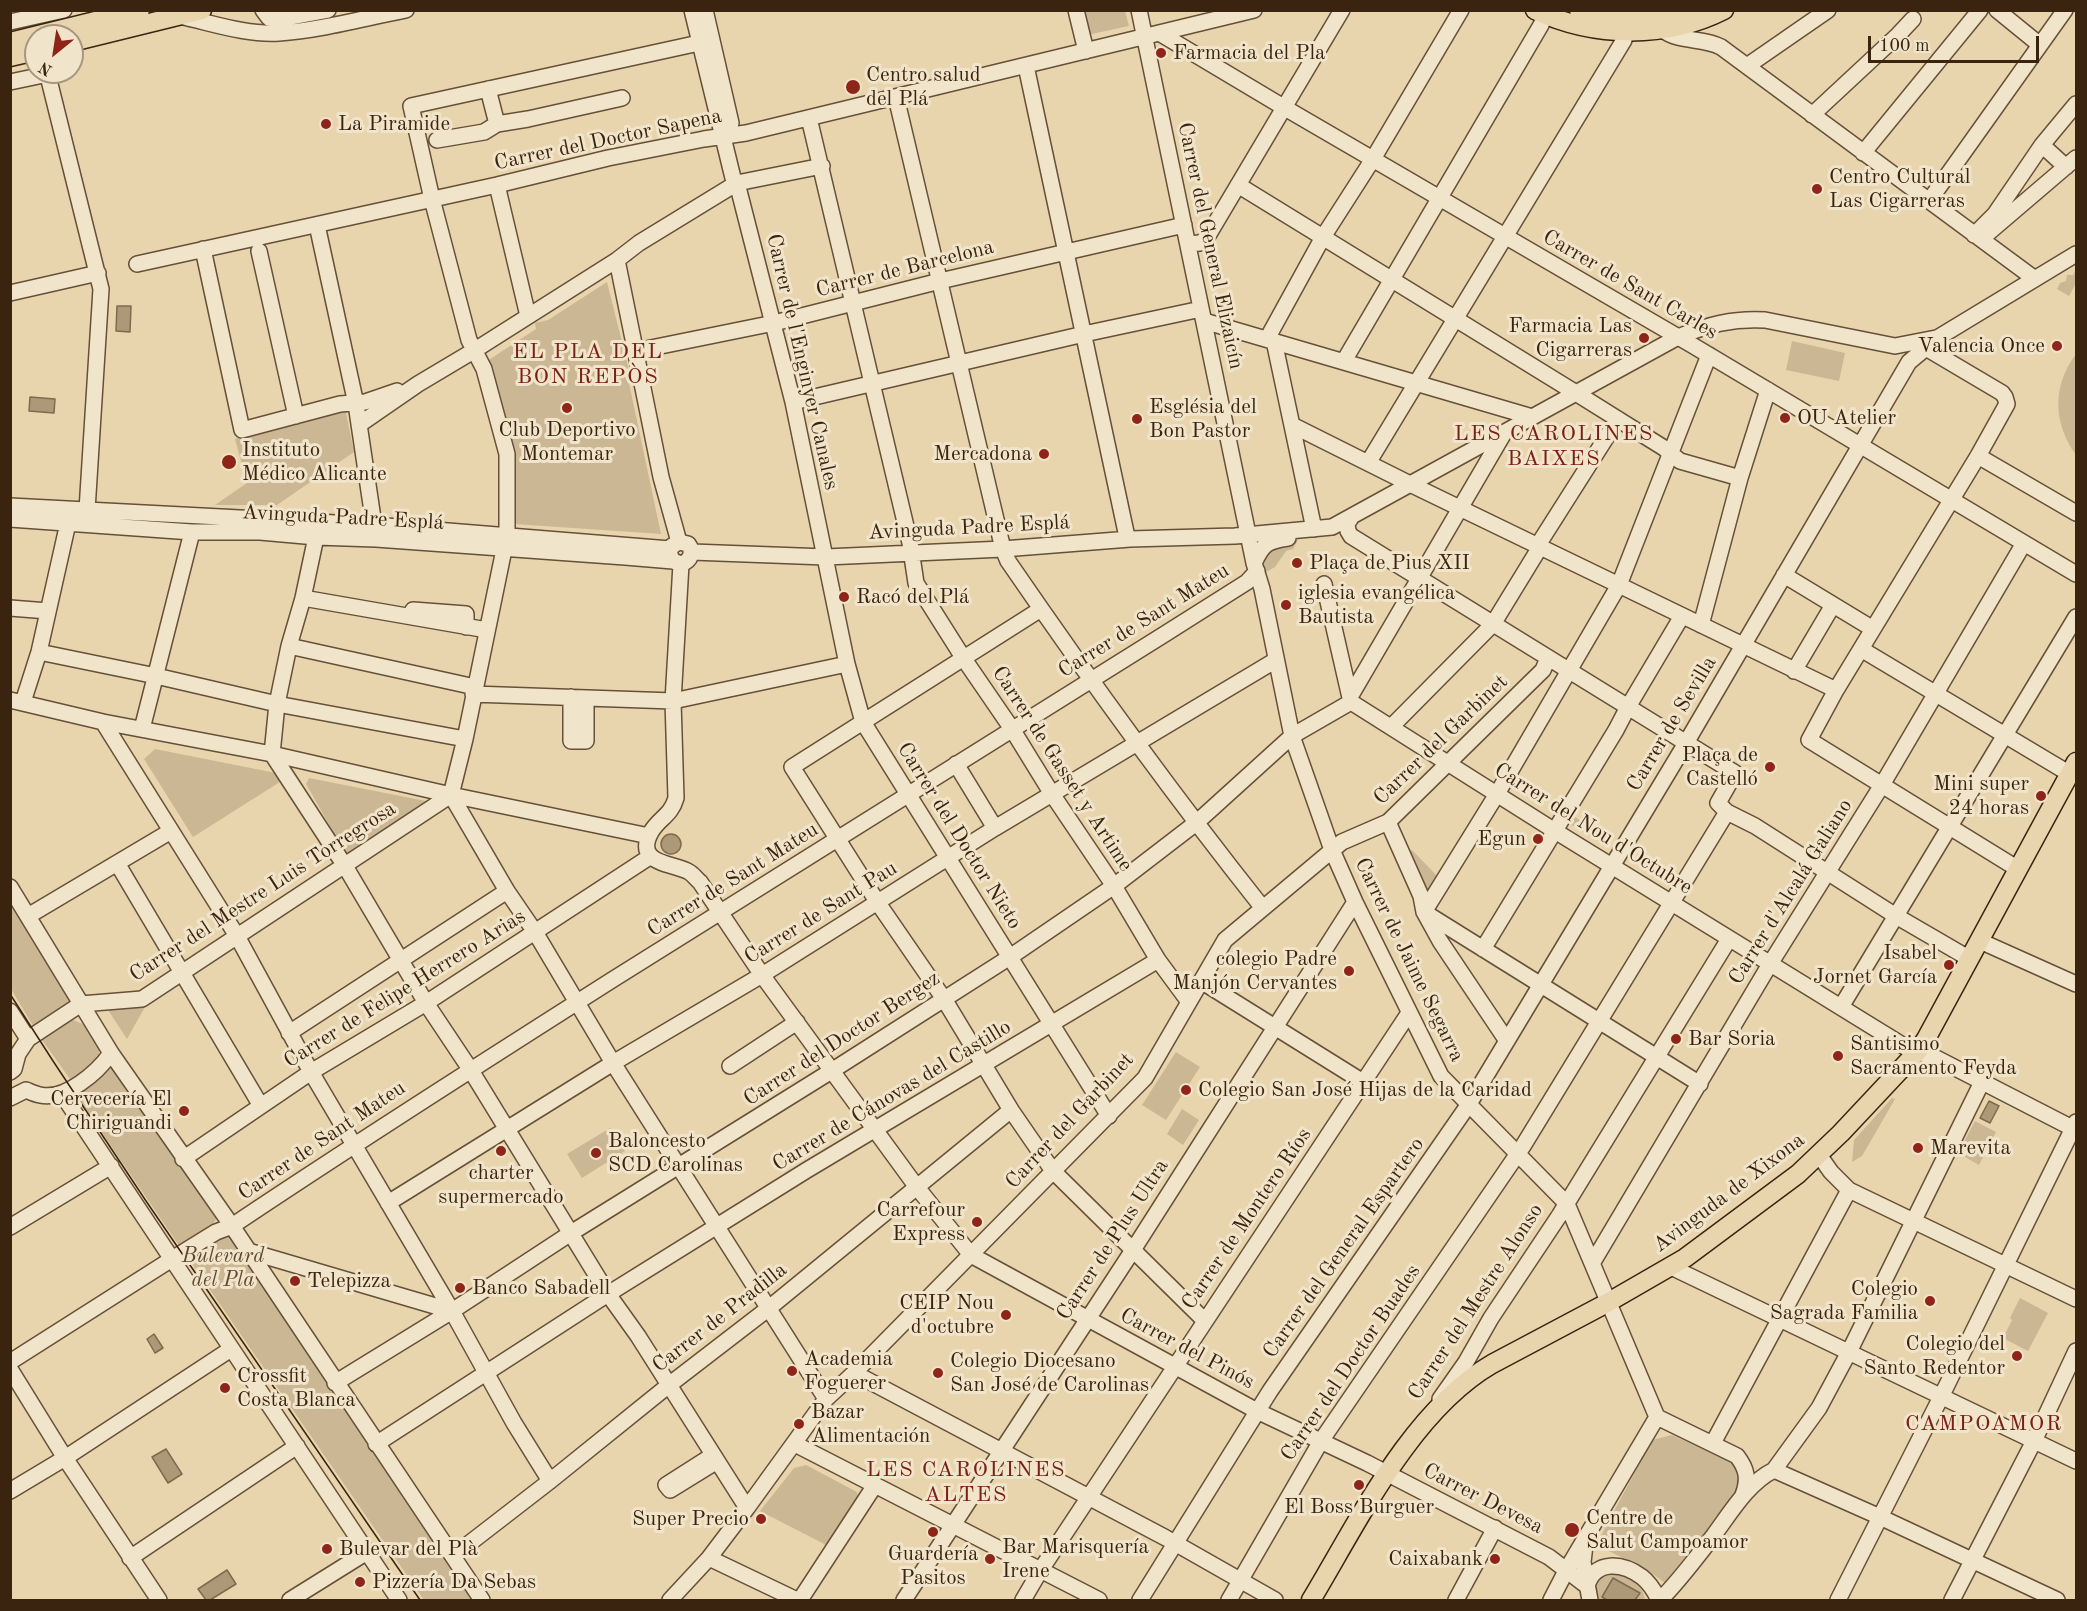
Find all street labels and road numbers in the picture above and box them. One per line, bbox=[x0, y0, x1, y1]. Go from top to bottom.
street label: Carrer del Doctor Sapena bbox=[492, 104, 724, 176]
street label: Carrer del General Elizaicín bbox=[1172, 120, 1248, 372]
street label: Carrer de Sant Carles bbox=[1538, 225, 1722, 345]
street label: Carrer de l'Enginyer Canales bbox=[760, 231, 844, 493]
street label: Carrer de Barcelona bbox=[813, 235, 997, 303]
street label: Avinguda Padre Esplá bbox=[241, 500, 445, 536]
street label: Avinguda Padre Esplá bbox=[867, 510, 1071, 546]
street label: Carrer de Sant Mateu bbox=[1054, 558, 1234, 684]
street label: Carrer de Sevilla bbox=[1622, 652, 1722, 796]
street label: Carrer de Gasset y Artime bbox=[986, 662, 1138, 876]
street label: Carrer del Garbinet bbox=[1369, 670, 1513, 810]
street label: Carrer del Doctor Nieto bbox=[891, 738, 1027, 934]
street label: Carrer del Nou d'Octubre bbox=[1489, 758, 1697, 900]
street label: Carrer d'Alcalá Galiano bbox=[1724, 795, 1858, 989]
street label: Carrer del Mestre Luis Torregrosa bbox=[125, 796, 401, 988]
street label: Carrer de Sant Mateu bbox=[643, 817, 823, 943]
street label: Carrer de Jaime Segarra bbox=[1349, 854, 1469, 1066]
street label: Carrer de Sant Pau bbox=[740, 856, 902, 970]
street label: Carrer de Felipe Herrero Arias bbox=[280, 904, 530, 1074]
street label: Carrer del Doctor Bergez bbox=[739, 966, 945, 1112]
street label: Carrer de Cánovas del Castillo bbox=[768, 1015, 1016, 1177]
street label: Carrer del Garbinet bbox=[1000, 1048, 1140, 1194]
street label: Carrer de Sant Mateu bbox=[234, 1076, 410, 1206]
street label: Carrer de Montero Ríos bbox=[1177, 1123, 1317, 1315]
street label: Avinguda de Xixona bbox=[1648, 1128, 1810, 1258]
street label: Carrer del General Espartero bbox=[1258, 1133, 1430, 1363]
street label: Carrer de Plus Ultra bbox=[1052, 1155, 1174, 1325]
street label: Carrer del Mestre Alonso bbox=[1403, 1199, 1549, 1405]
street label: Carrer de Pradilla bbox=[648, 1258, 792, 1378]
street label: Carrer del Doctor Buades bbox=[1276, 1260, 1426, 1466]
street label: Carrer del Pinós bbox=[1115, 1303, 1259, 1395]
street label: Carrer Devesa bbox=[1419, 1458, 1547, 1540]

